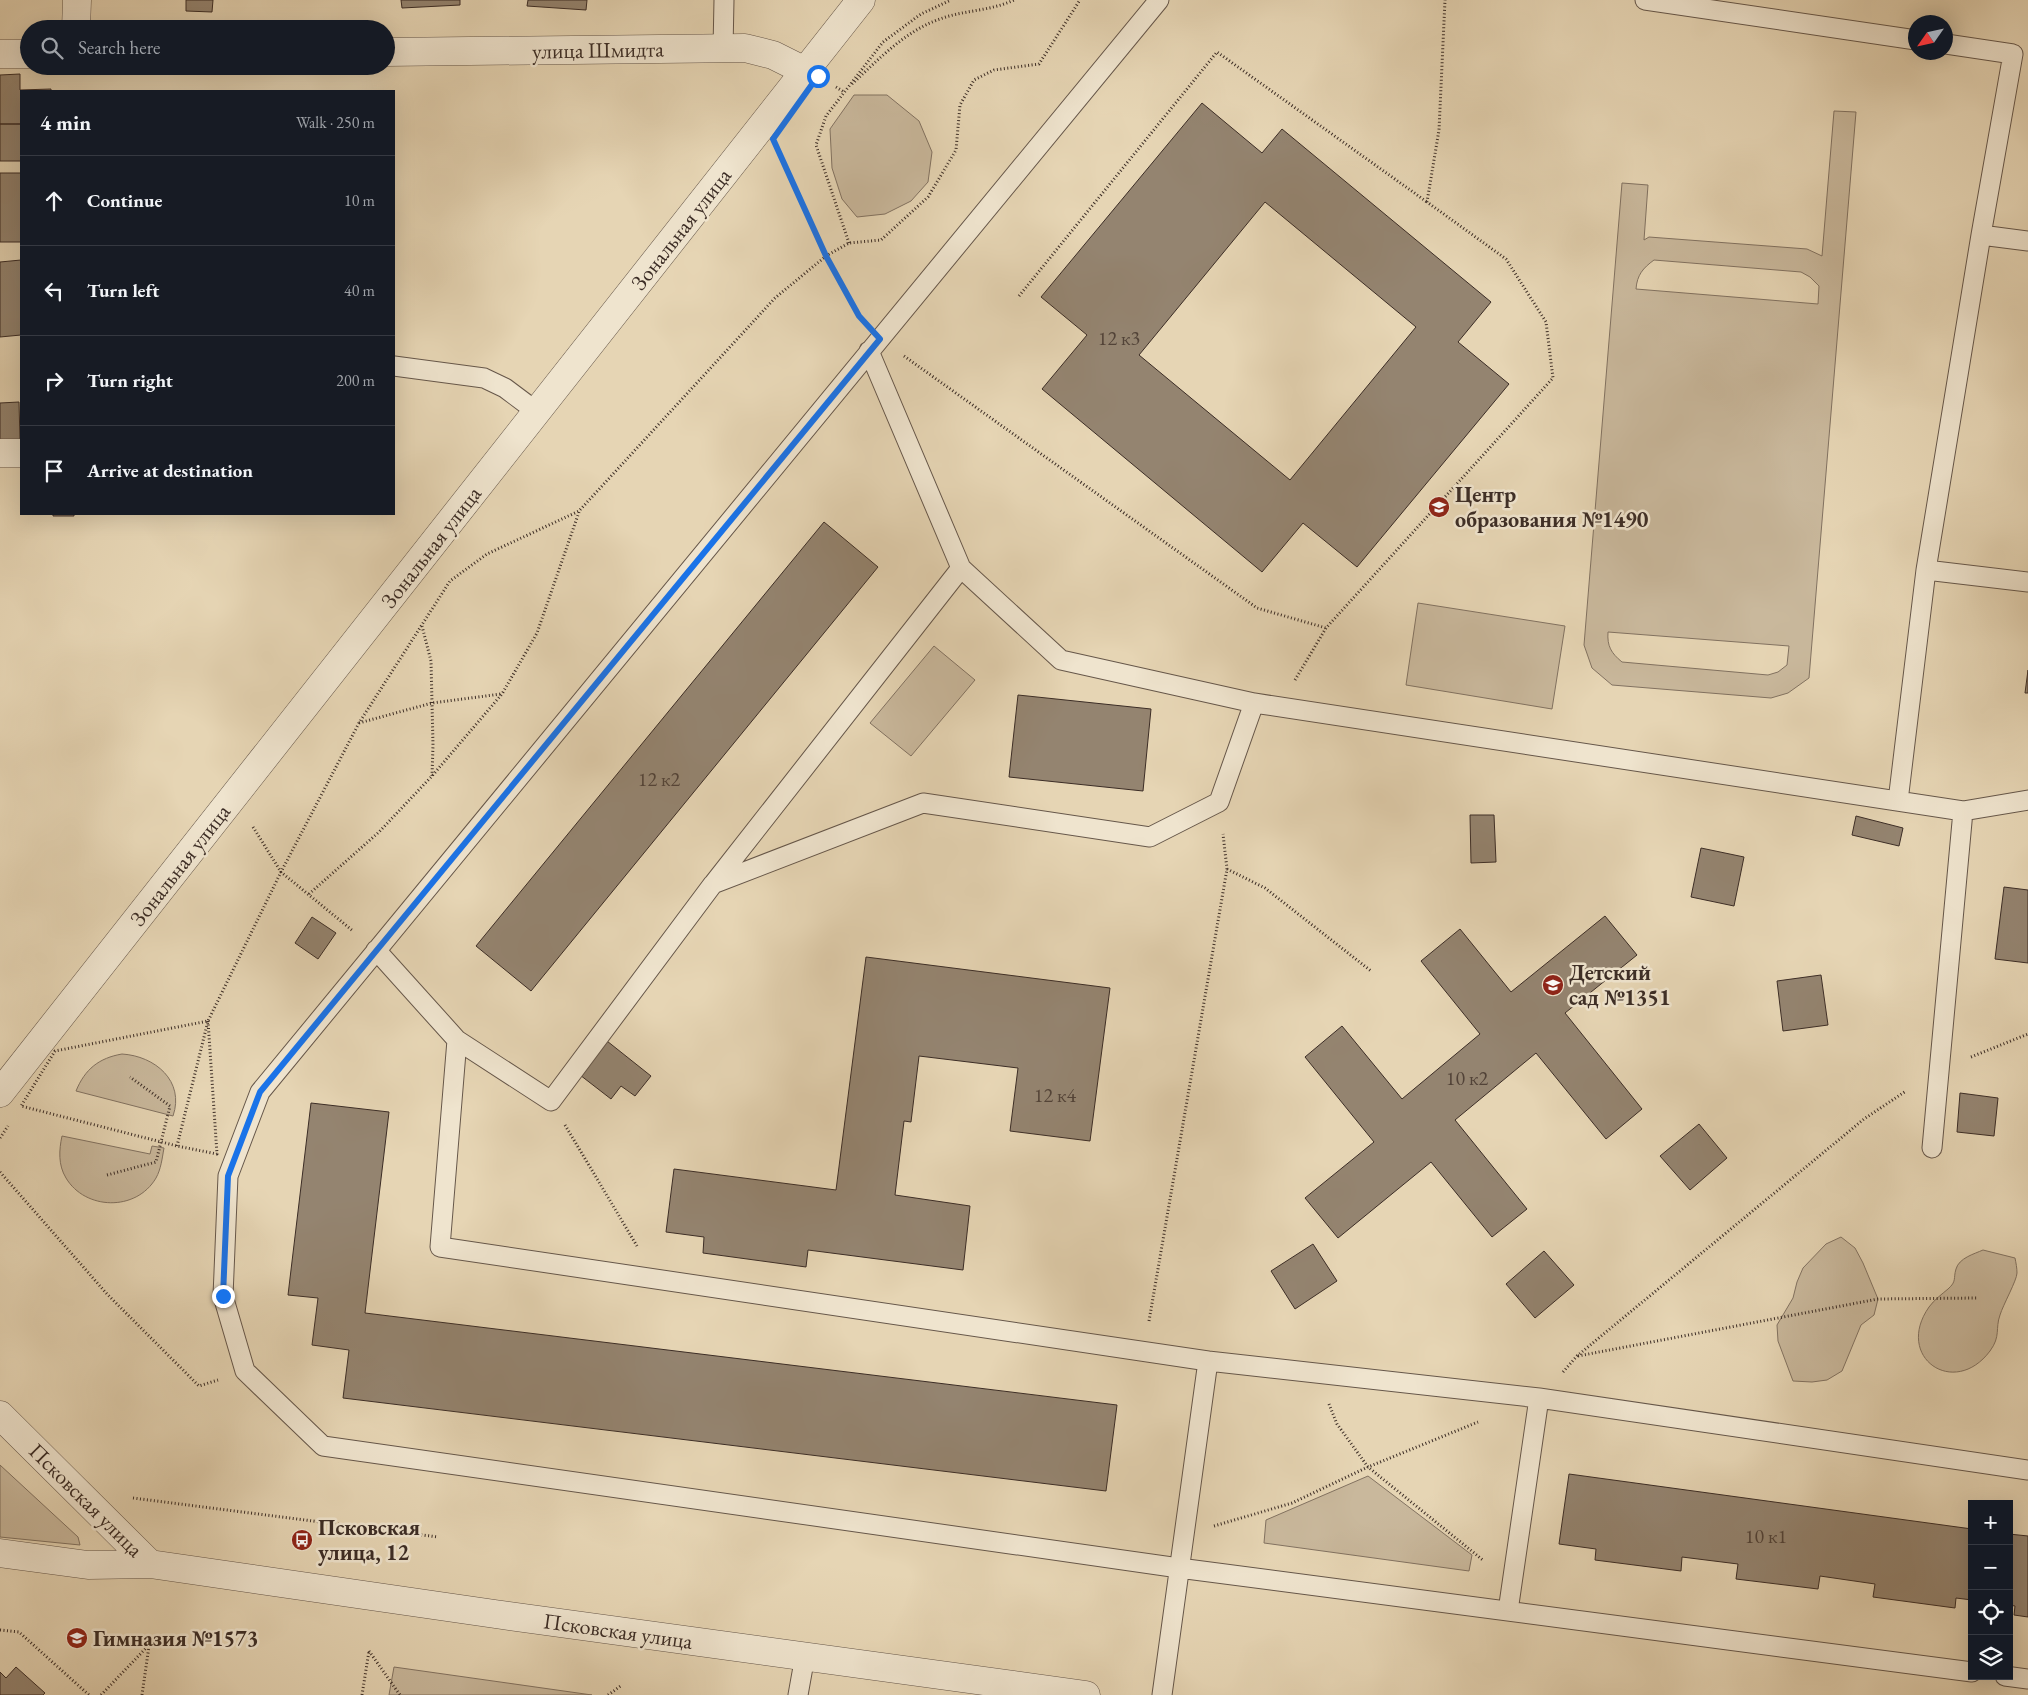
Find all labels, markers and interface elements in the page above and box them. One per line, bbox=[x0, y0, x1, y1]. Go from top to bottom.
north arrow bbox=[1908, 15, 1953, 60]
search box bbox=[20, 20, 395, 75]
icon: search bbox=[38, 34, 66, 62]
street label: улица Шмидта bbox=[532, 34, 664, 66]
text: Search here bbox=[78, 35, 160, 60]
route start bbox=[807, 65, 830, 88]
text: 4 min bbox=[40, 109, 91, 136]
text: Walk · 250 m bbox=[296, 112, 375, 133]
street label: Зональная улица bbox=[624, 162, 738, 296]
icon: ahead bbox=[40, 187, 68, 215]
text: Continue bbox=[87, 188, 162, 213]
text: 10 m bbox=[344, 190, 375, 211]
icon: left bbox=[40, 277, 68, 305]
text: Turn left bbox=[87, 278, 159, 303]
text: 40 m bbox=[344, 280, 375, 301]
house number: 12 к3 bbox=[1098, 325, 1140, 351]
icon: right bbox=[40, 367, 68, 395]
text: Turn right bbox=[87, 368, 173, 393]
text: 200 m bbox=[336, 370, 375, 391]
icon: arrive bbox=[40, 457, 68, 485]
text: Arrive at destination bbox=[87, 458, 253, 483]
street label: Зональная улица bbox=[374, 480, 488, 614]
place label: Центр образования №1490 bbox=[1455, 480, 1649, 534]
school or university icon: Центр образования №1490 bbox=[1427, 495, 1451, 519]
house number: 12 к2 bbox=[638, 766, 681, 792]
street label: Зональная улица bbox=[123, 798, 237, 932]
place label: Детский сад №1351 bbox=[1569, 958, 1671, 1012]
school or university icon: Детский сад №1351 bbox=[1541, 973, 1565, 997]
house number: 10 к2 bbox=[1446, 1065, 1489, 1091]
house number: 12 к4 bbox=[1034, 1082, 1077, 1108]
route end bbox=[212, 1285, 235, 1308]
street label: Псковская улица bbox=[23, 1437, 150, 1564]
map controls bbox=[1968, 1500, 2013, 1680]
button: + bbox=[1968, 1500, 2013, 1545]
place label: Псковская улица, 12 bbox=[318, 1513, 420, 1567]
house number: 10 к1 bbox=[1745, 1523, 1787, 1549]
bus stop icon: Псковская улица, 12 bbox=[290, 1528, 314, 1552]
button: − bbox=[1968, 1545, 2013, 1590]
button: locate bbox=[1968, 1590, 2013, 1635]
street label: Псковская улица bbox=[542, 1606, 695, 1656]
place label: Гимназия №1573 bbox=[93, 1624, 258, 1653]
school or university icon: Гимназия №1573 bbox=[65, 1626, 89, 1650]
button: layers bbox=[1968, 1635, 2013, 1680]

